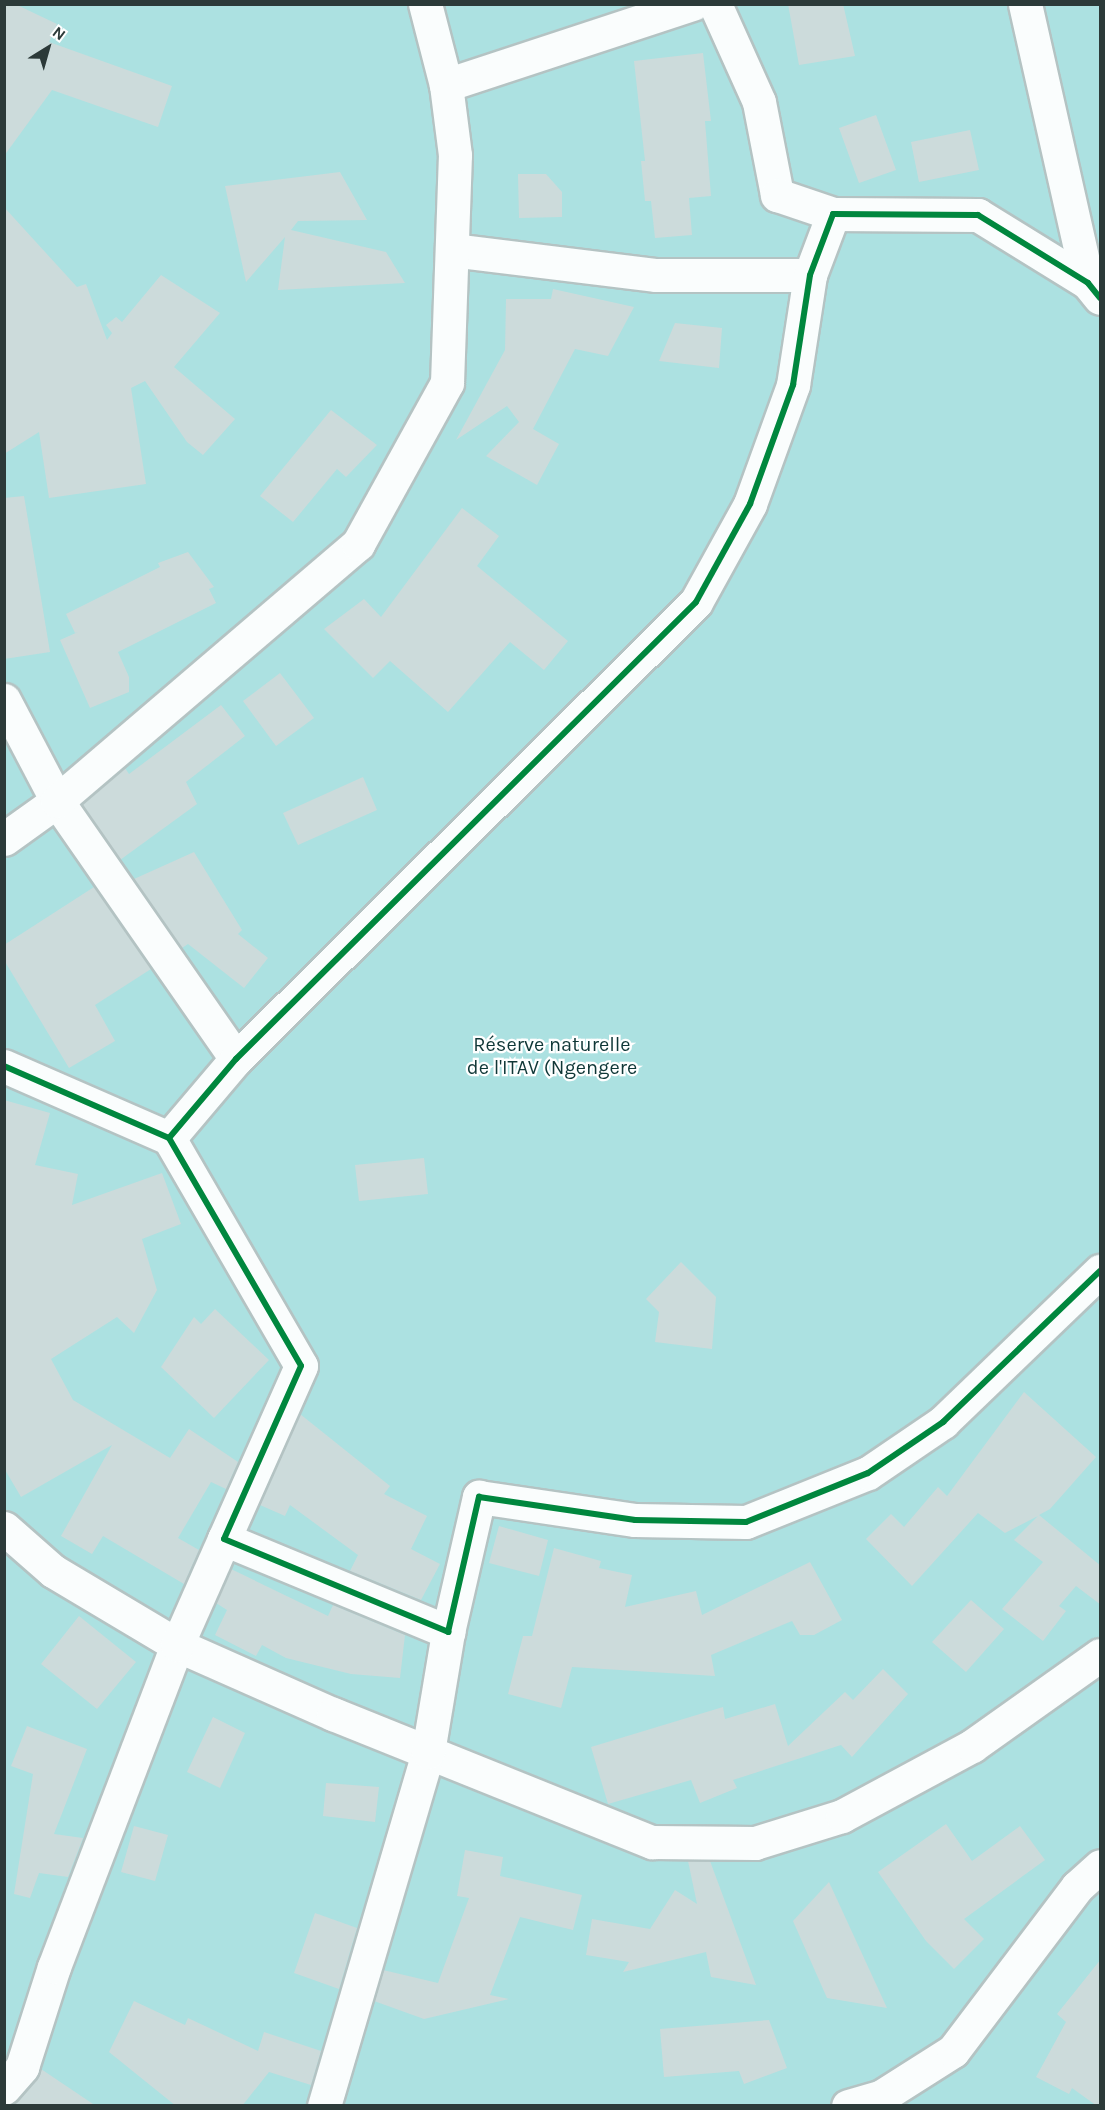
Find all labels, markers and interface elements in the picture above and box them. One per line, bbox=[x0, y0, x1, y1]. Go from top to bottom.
north arrow bbox=[18, 18, 78, 78]
text: N bbox=[49, 22, 69, 44]
park label: Réserve naturelle de l'ITAV (Ngengere bbox=[467, 1032, 637, 1079]

